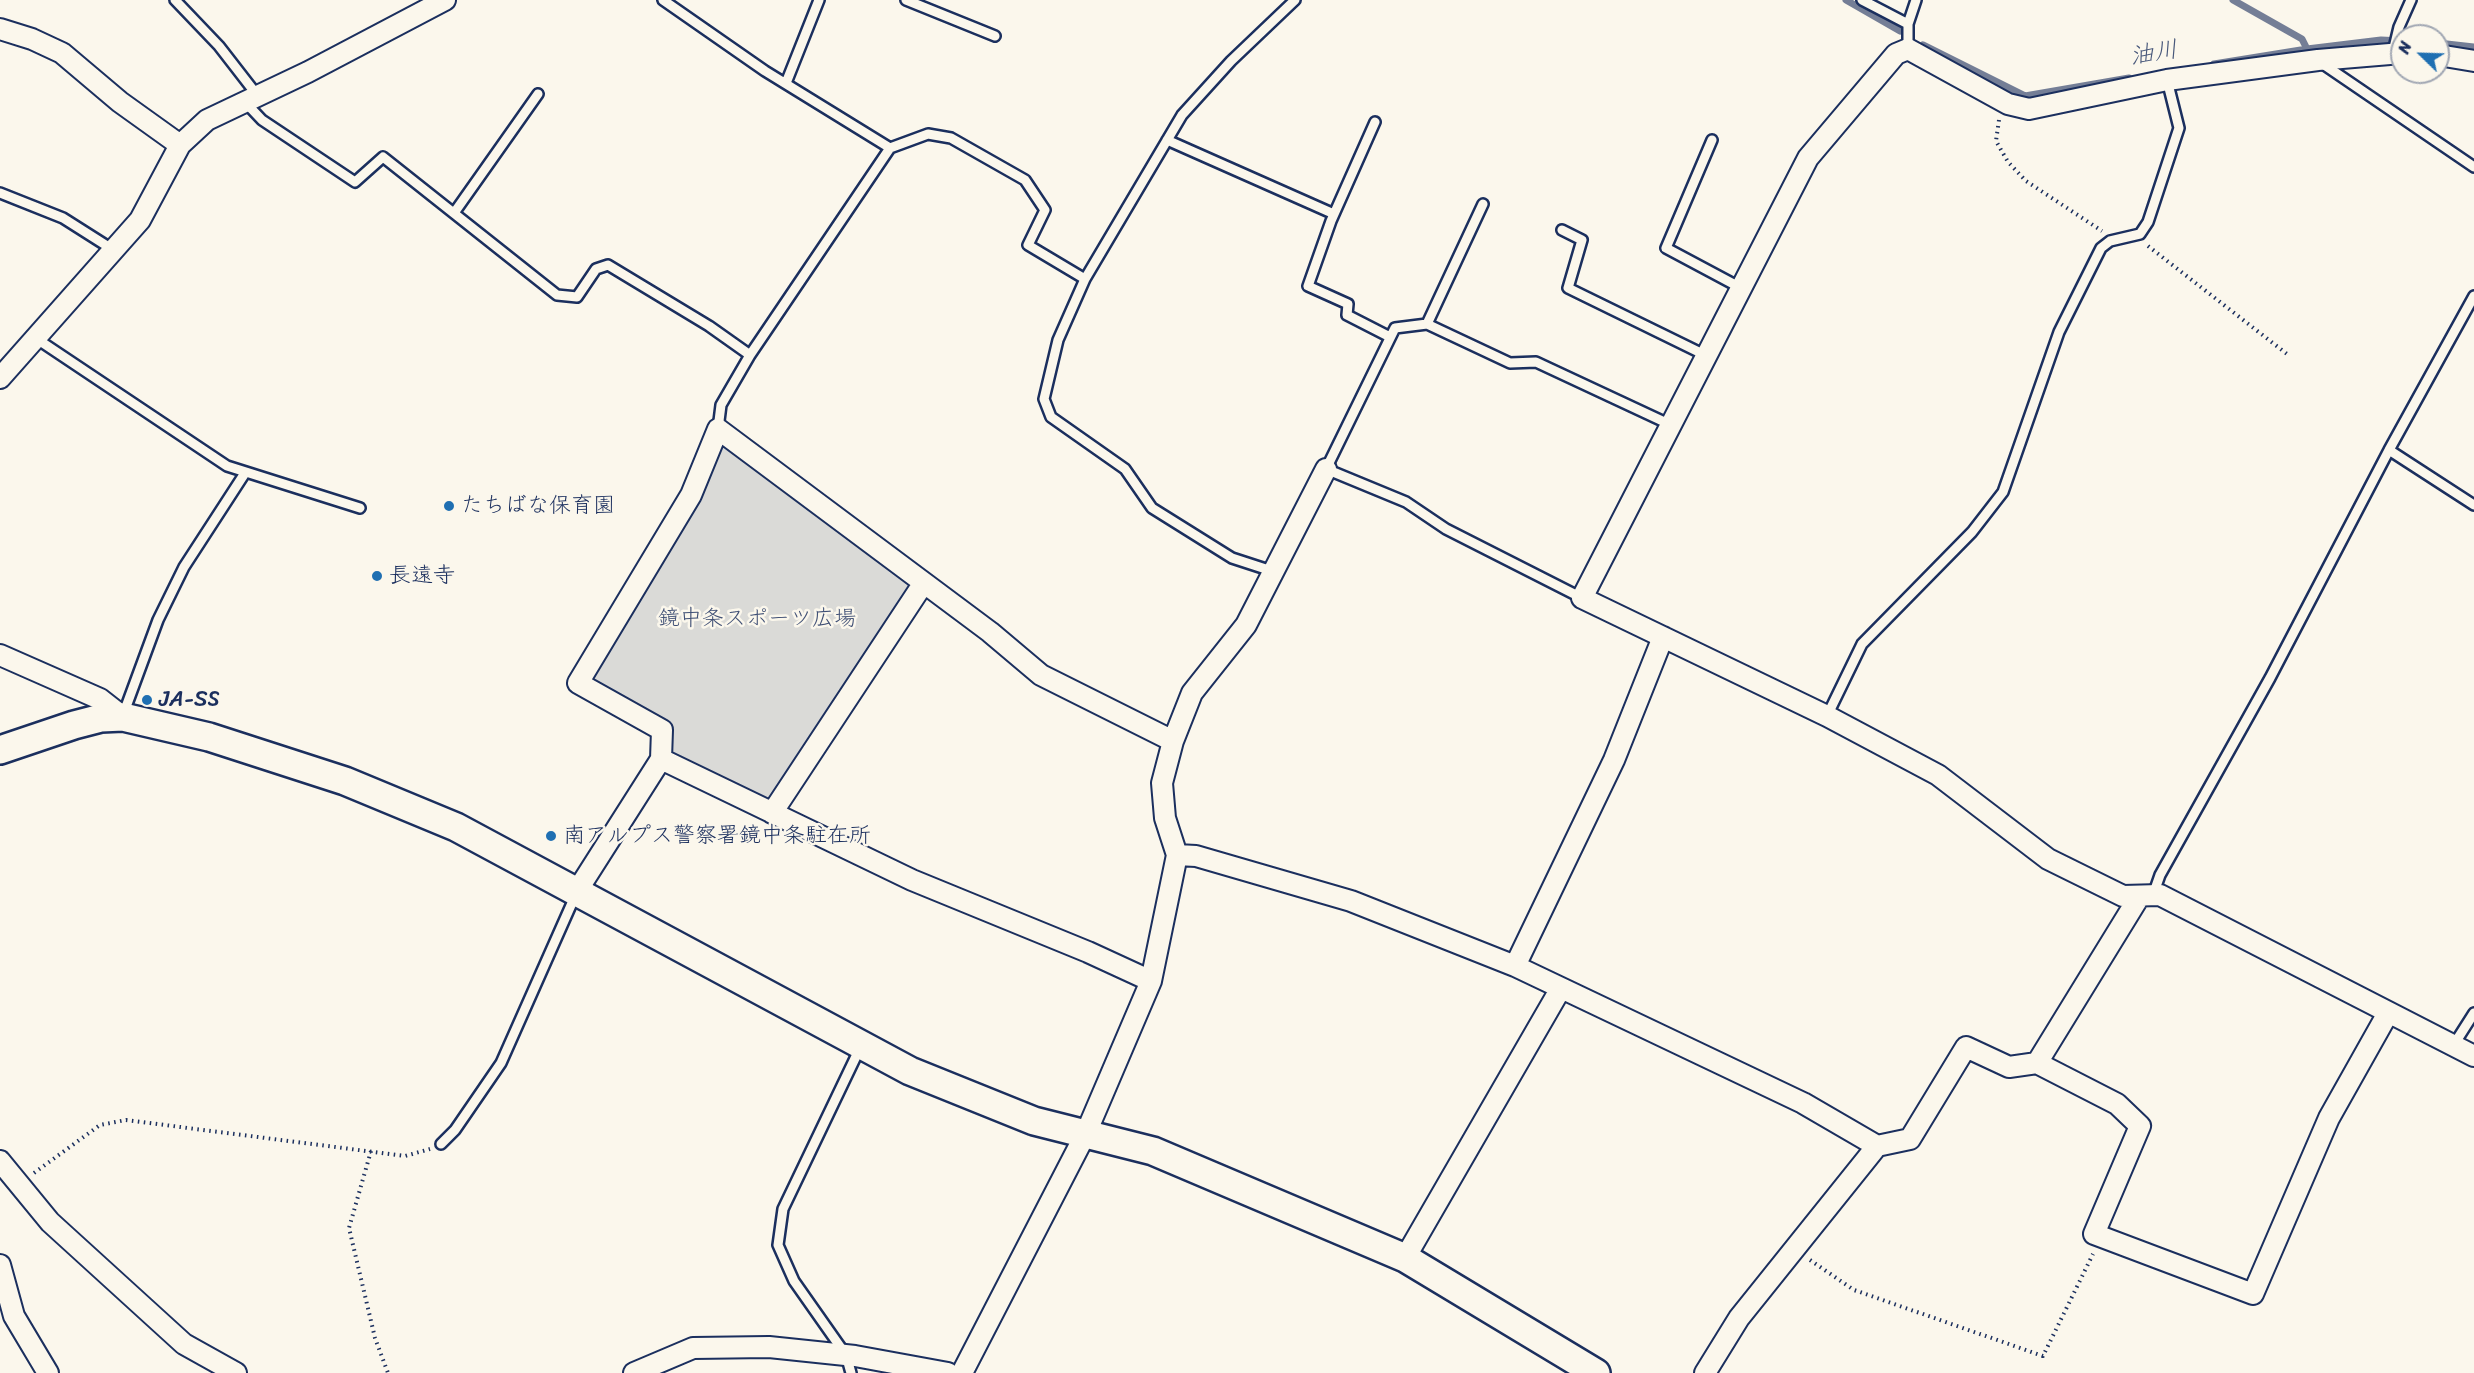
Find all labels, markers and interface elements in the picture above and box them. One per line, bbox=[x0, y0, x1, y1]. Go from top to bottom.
north arrow bbox=[2390, 24, 2450, 84]
water label: 油川 bbox=[2128, 36, 2180, 72]
text: N bbox=[2389, 37, 2420, 58]
place label: たちばな保育園 bbox=[461, 493, 615, 519]
marker: たちばな保育園 bbox=[442, 499, 456, 513]
place label: 長遠寺 bbox=[389, 563, 455, 589]
marker: 長遠寺 bbox=[370, 569, 384, 583]
park label: 鏡中条スポーツ広場 bbox=[658, 606, 856, 632]
place label: JA-SS bbox=[159, 687, 220, 713]
marker: JA-SS bbox=[140, 693, 154, 707]
place label: 南アルプス警察署鏡中条駐在所 bbox=[563, 823, 871, 849]
marker: 南アルプス警察署鏡中条駐在所 bbox=[544, 829, 558, 843]

